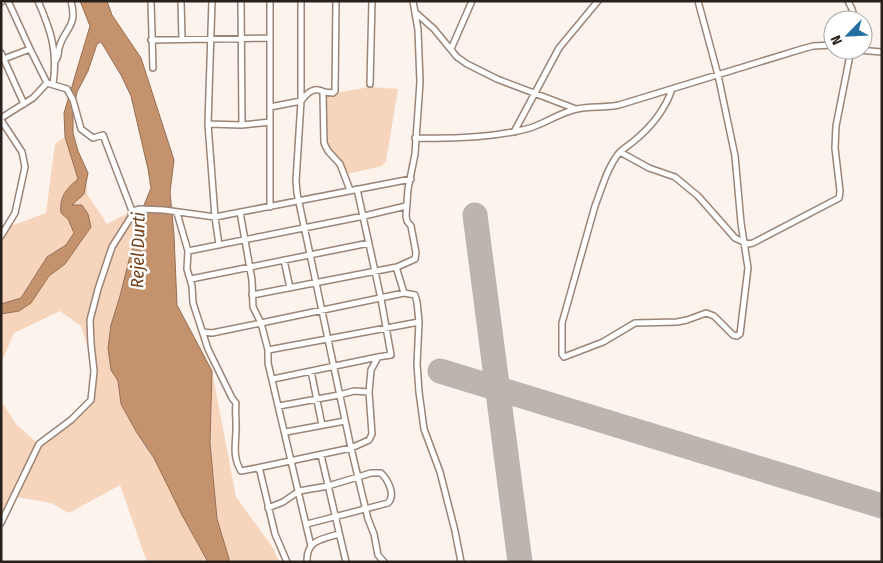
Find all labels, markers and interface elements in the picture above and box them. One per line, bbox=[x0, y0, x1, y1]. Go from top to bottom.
north arrow bbox=[823, 10, 873, 60]
text: N bbox=[827, 33, 846, 47]
water label: Rejel Durti bbox=[126, 211, 150, 288]

